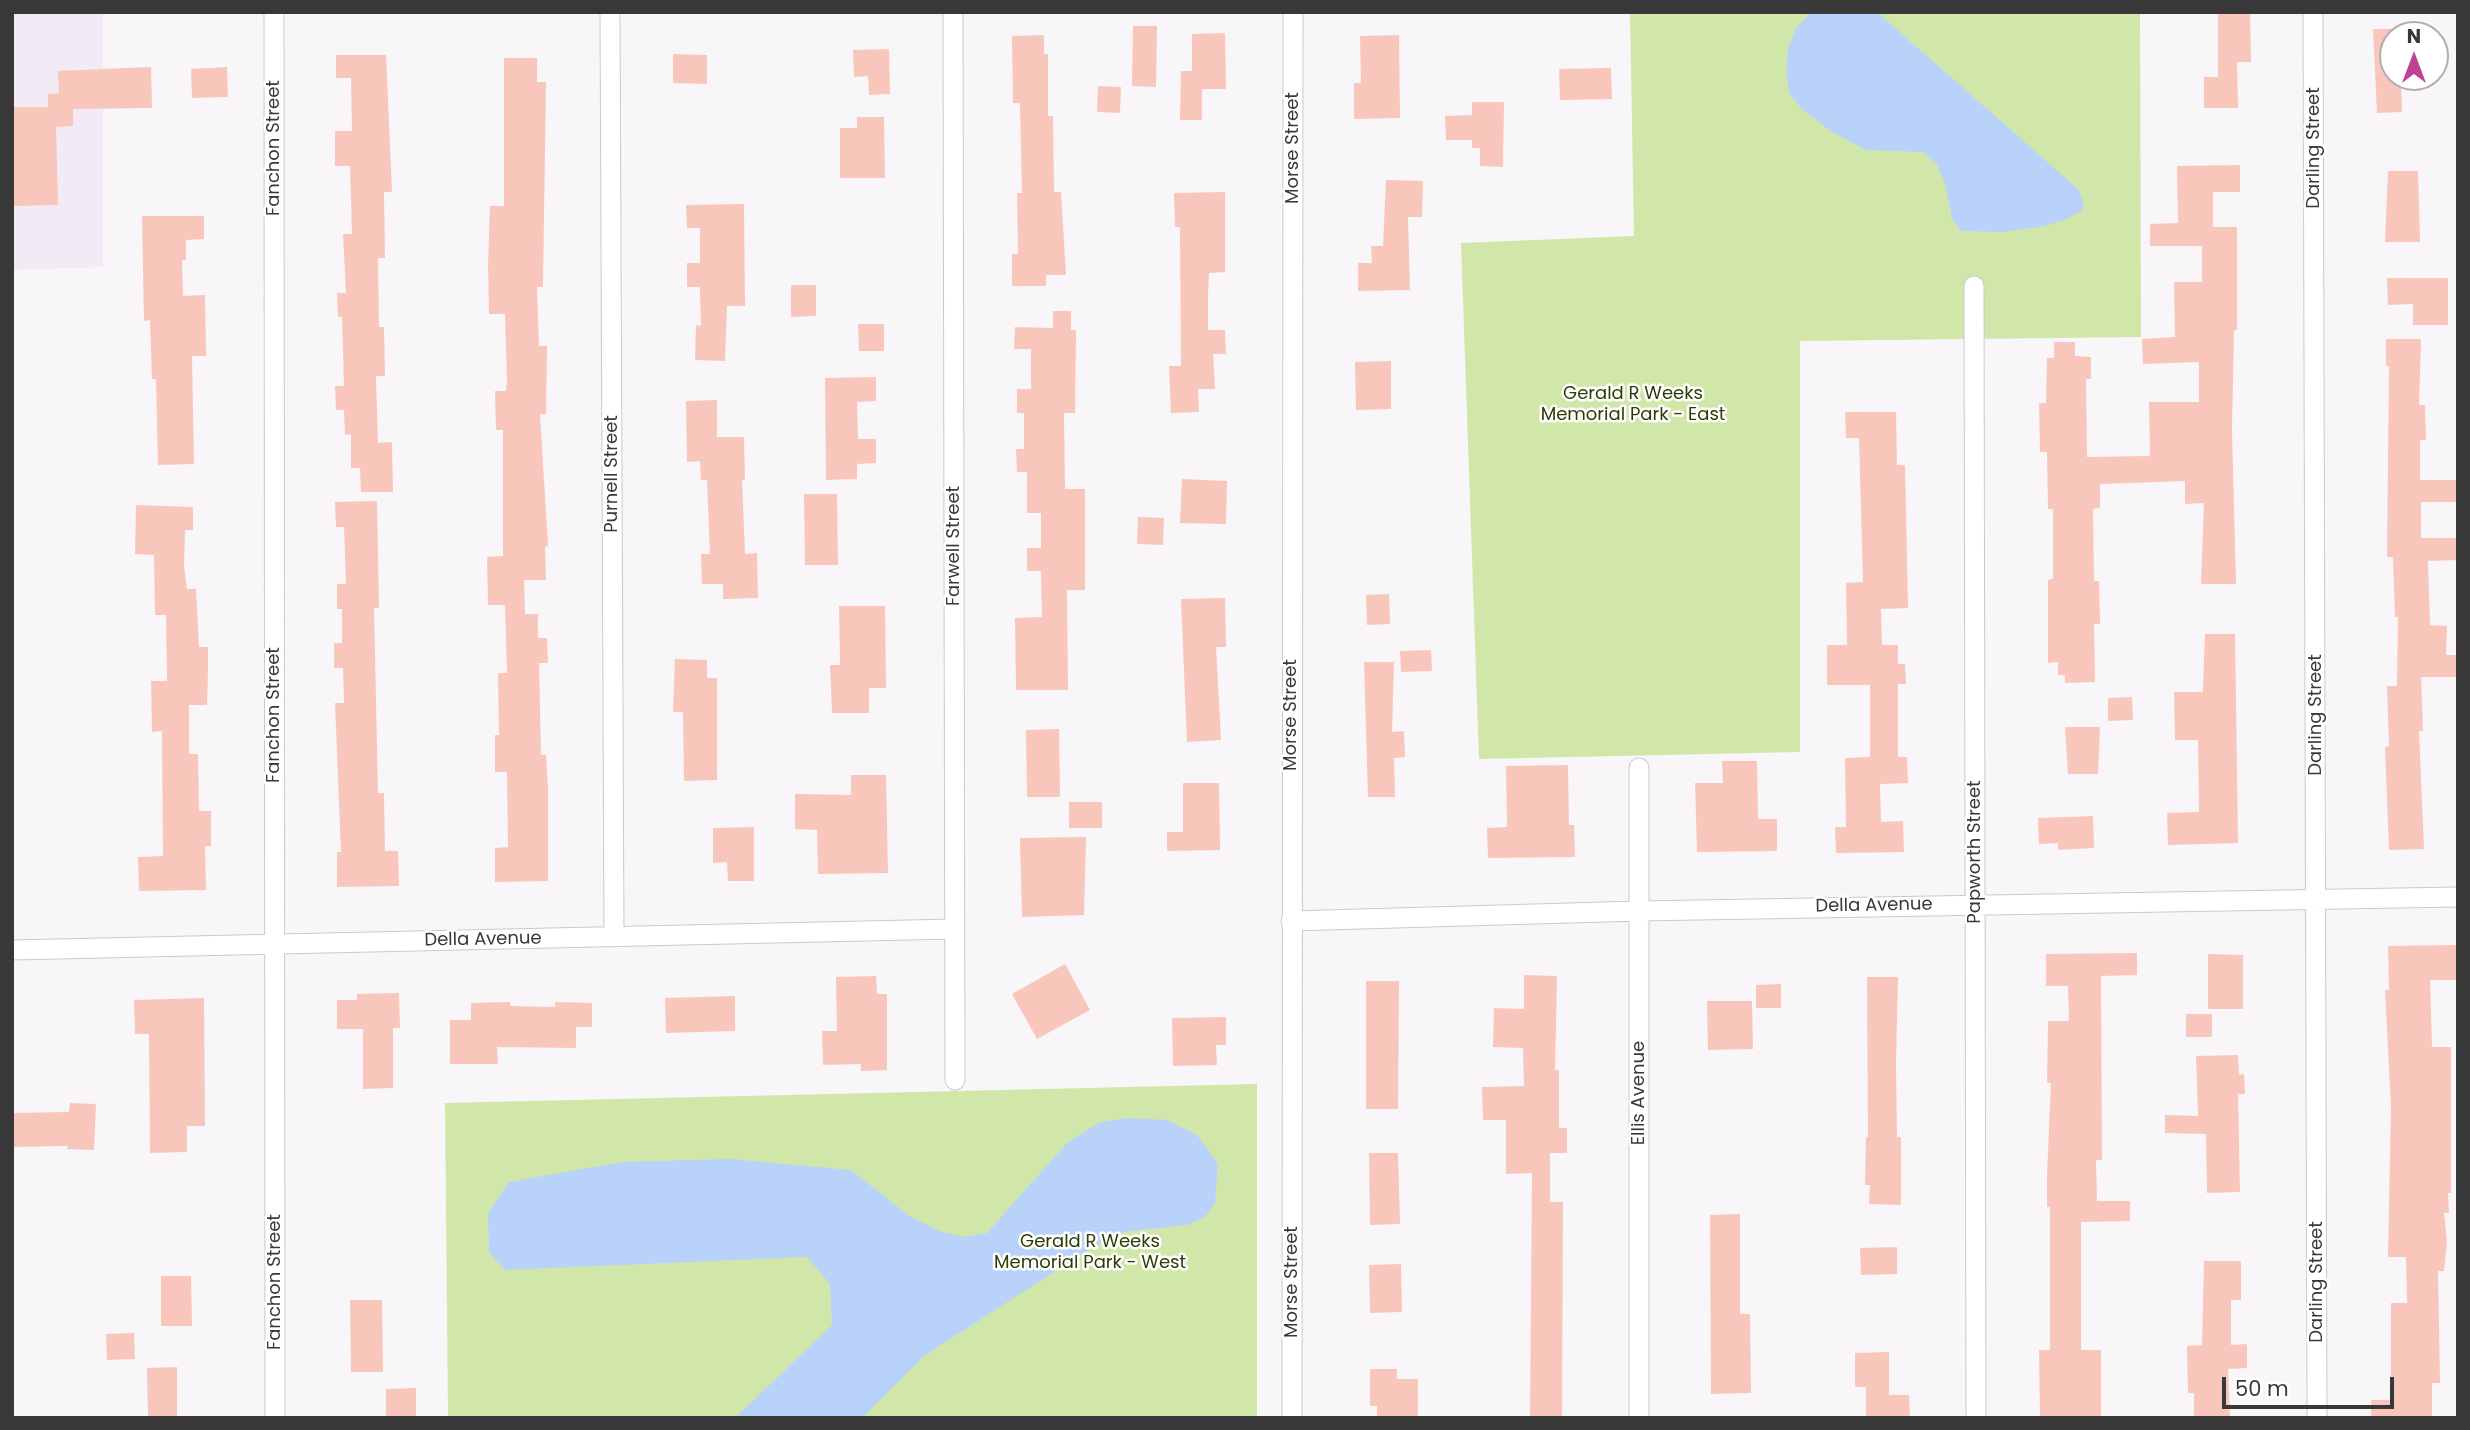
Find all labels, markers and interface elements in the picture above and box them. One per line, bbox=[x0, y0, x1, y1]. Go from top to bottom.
north arrow bbox=[2379, 21, 2449, 91]
text: N bbox=[2407, 23, 2421, 50]
street label: Fanchon Street bbox=[263, 80, 285, 216]
street label: Darling Street bbox=[2303, 87, 2325, 209]
street label: Morse Street bbox=[1282, 92, 1304, 204]
park label: Gerald R Weeks Memorial Park - East bbox=[1541, 383, 1725, 426]
street label: Purnell Street bbox=[601, 415, 623, 533]
street label: Farwell Street bbox=[943, 486, 965, 606]
street label: Fanchon Street bbox=[263, 647, 285, 783]
street label: Darling Street bbox=[2305, 654, 2327, 776]
street label: Morse Street bbox=[1280, 659, 1302, 771]
street label: Papworth Street bbox=[1964, 780, 1986, 924]
street label: Della Avenue bbox=[1815, 894, 1933, 918]
street label: Della Avenue bbox=[424, 928, 542, 952]
street label: Ellis Avenue bbox=[1628, 1041, 1650, 1145]
street label: Fanchon Street bbox=[264, 1214, 286, 1350]
street label: Darling Street bbox=[2306, 1221, 2328, 1343]
street label: Morse Street bbox=[1281, 1226, 1303, 1338]
park label: Gerald R Weeks Memorial Park - West bbox=[994, 1231, 1186, 1274]
scale bar bbox=[2225, 1364, 2396, 1408]
text: 50 m bbox=[2235, 1374, 2289, 1403]

